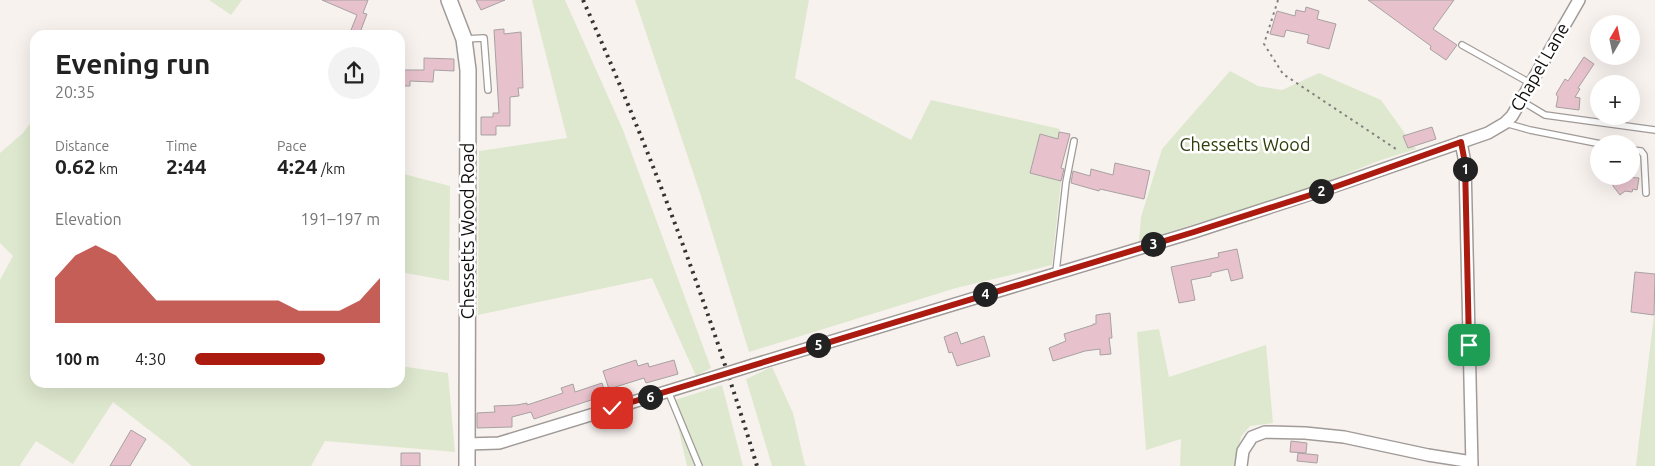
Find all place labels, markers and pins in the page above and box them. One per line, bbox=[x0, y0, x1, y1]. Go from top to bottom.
pin: 1 bbox=[1452, 156, 1478, 182]
pin: 2 bbox=[1308, 178, 1334, 204]
pin: 3 bbox=[1140, 232, 1166, 256]
pin: 4 bbox=[972, 282, 998, 306]
pin bbox=[1448, 324, 1490, 366]
pin: 5 bbox=[806, 332, 830, 358]
pin: 6 bbox=[638, 384, 662, 410]
pin bbox=[591, 387, 633, 429]

